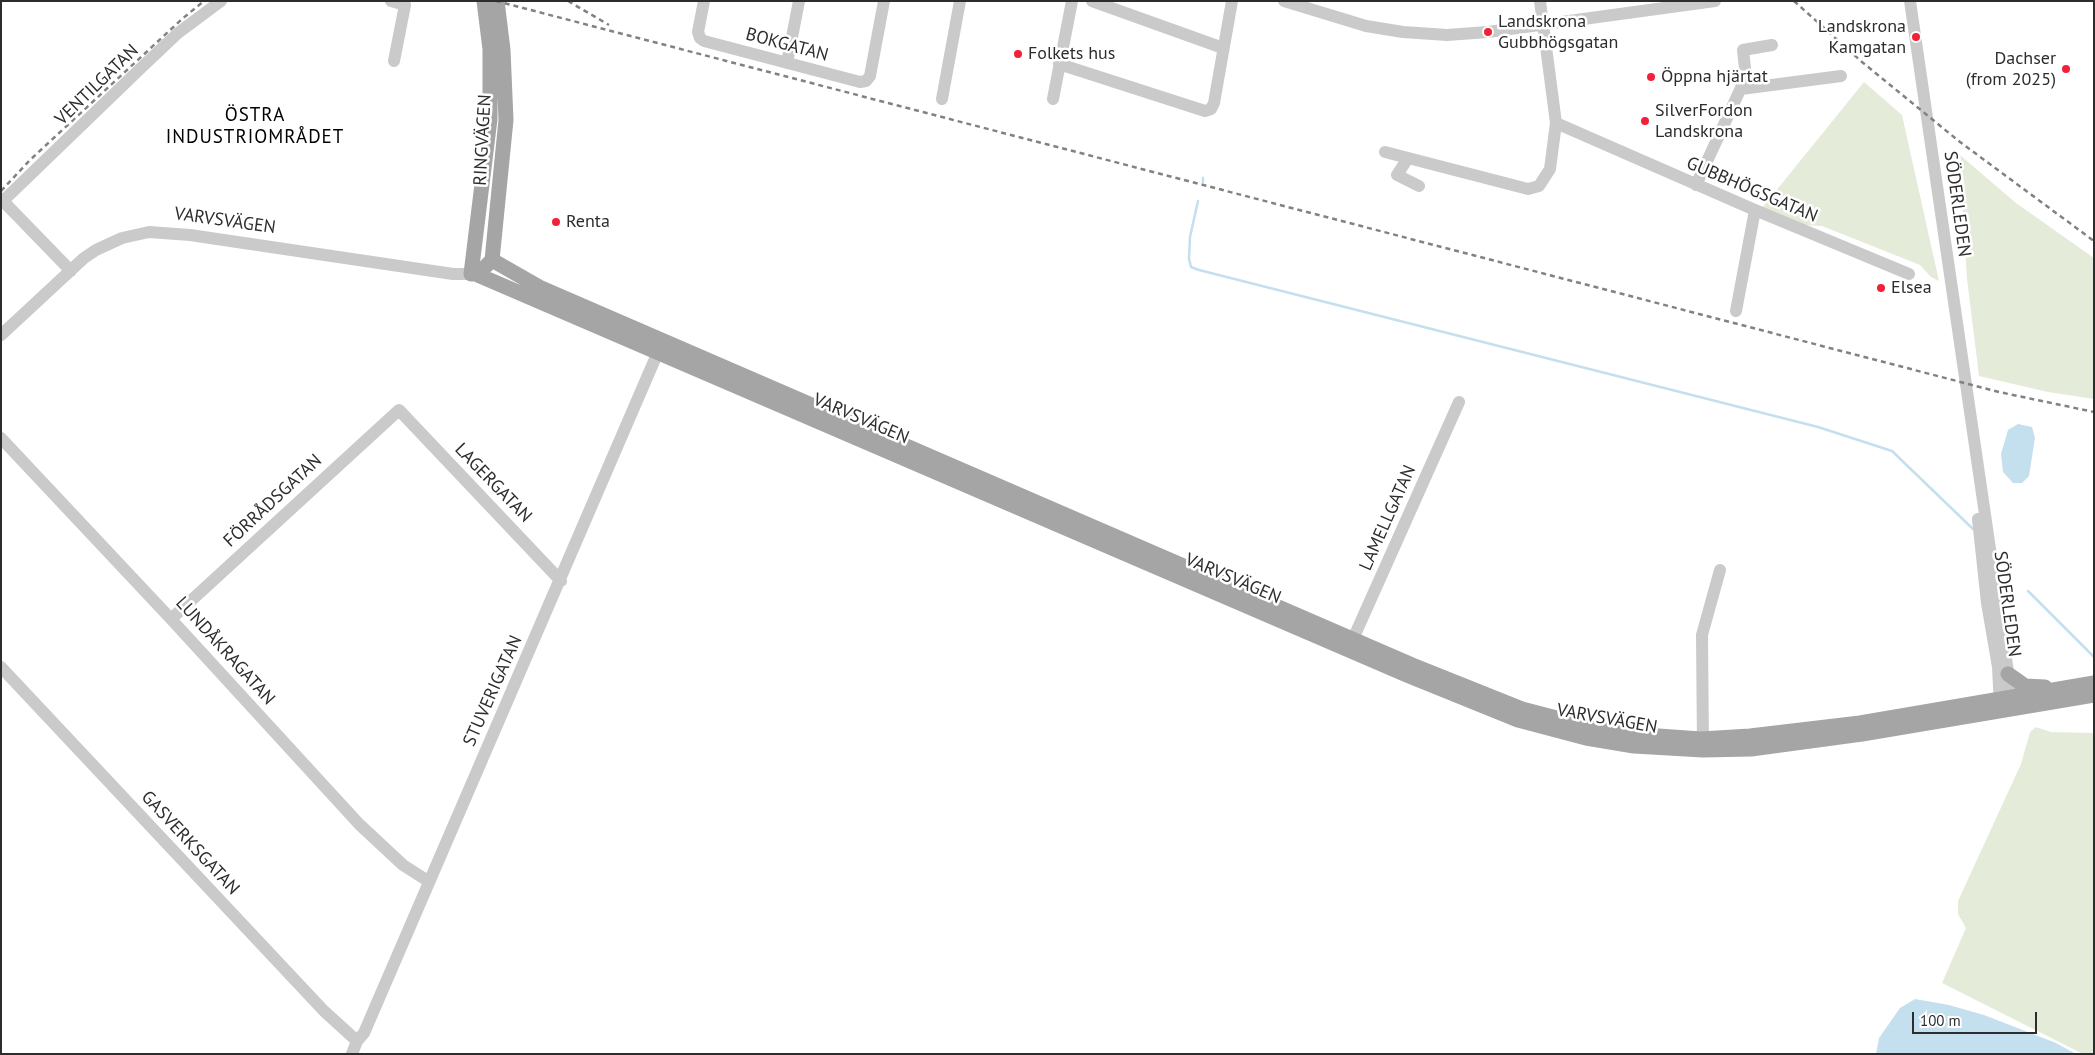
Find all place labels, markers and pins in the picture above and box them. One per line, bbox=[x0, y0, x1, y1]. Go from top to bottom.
place label: Landskrona Gubbhögsgatan bbox=[1498, 11, 1618, 54]
place label: Landskrona Kamgatan bbox=[1818, 16, 1906, 58]
marker: Landskrona Gubbhögsgatan bbox=[1482, 26, 1494, 38]
marker: Landskrona Kamgatan bbox=[1910, 31, 1922, 43]
place label: Folkets hus bbox=[1028, 43, 1115, 65]
marker: Folkets hus bbox=[1012, 48, 1024, 60]
place label: Dachser (from 2025) bbox=[1966, 48, 2056, 90]
marker: Dachser (from 2025) bbox=[2060, 63, 2072, 75]
place label: Öppna hjärtat bbox=[1661, 66, 1768, 88]
marker: Öppna hjärtat bbox=[1645, 71, 1657, 83]
place label: SilverFordon Landskrona bbox=[1655, 100, 1753, 142]
marker: SilverFordon Landskrona bbox=[1639, 115, 1651, 127]
place label: Renta bbox=[566, 211, 610, 233]
marker: Renta bbox=[550, 216, 562, 228]
place label: Elsea bbox=[1891, 277, 1932, 299]
marker: Elsea bbox=[1875, 282, 1887, 294]

